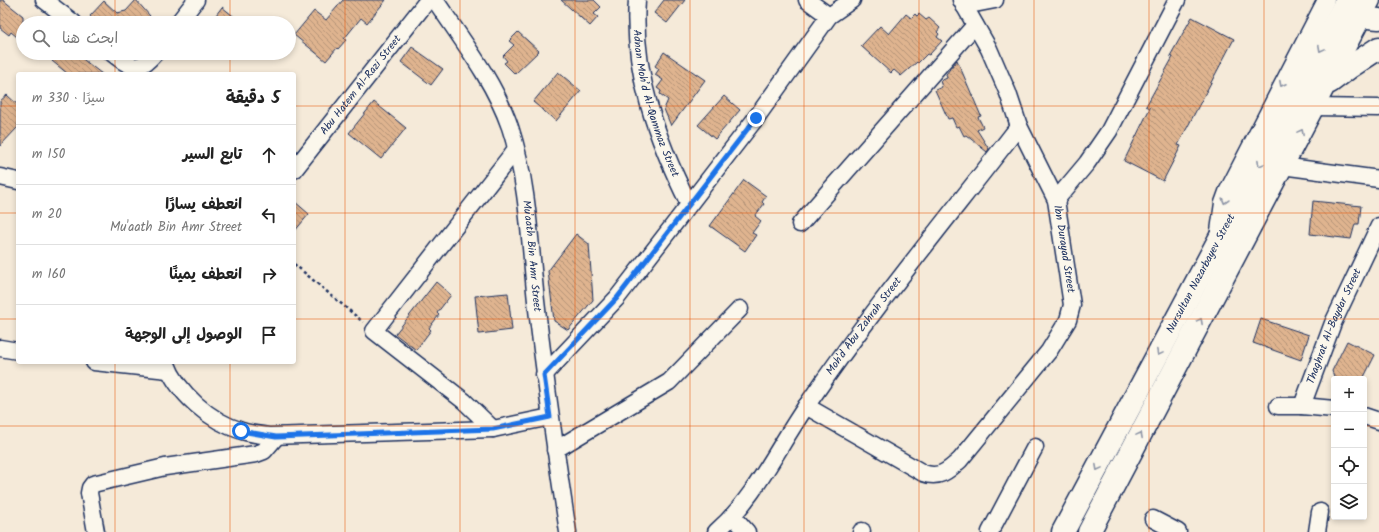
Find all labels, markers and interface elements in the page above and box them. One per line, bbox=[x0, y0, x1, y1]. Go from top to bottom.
search box bbox=[16, 16, 296, 60]
icon: search bbox=[30, 27, 52, 49]
text: ابحث هنا bbox=[62, 27, 118, 51]
street label: Adnan Moh’d Al-Qammaz Street bbox=[628, 29, 684, 181]
street label: Abu Hatem Al-Razi Street bbox=[316, 31, 406, 139]
one-way arrow bbox=[1318, 45, 1326, 52]
one-way arrow bbox=[1280, 80, 1287, 88]
text: 5 دقيقة bbox=[226, 85, 280, 112]
text: سيرًا · 330 m bbox=[32, 88, 105, 109]
route end bbox=[747, 109, 765, 127]
one-way arrow bbox=[1296, 128, 1304, 136]
text: تابع السير bbox=[183, 143, 242, 167]
text: 150 m bbox=[32, 144, 65, 165]
icon: ahead bbox=[258, 144, 280, 166]
one-way arrow bbox=[1257, 160, 1265, 167]
text: انعطف يسارًا bbox=[165, 193, 242, 217]
one-way arrow bbox=[1221, 197, 1230, 204]
street label: Mu'aath Bin Amr Street bbox=[517, 199, 546, 313]
text: 20 m bbox=[32, 204, 62, 225]
icon: left bbox=[258, 204, 280, 226]
street label: Ibn Durayad Street bbox=[1048, 204, 1080, 295]
street label: Nursultan Nazarbayev Street bbox=[1162, 210, 1241, 337]
text: Mu'aath Bin Amr Street bbox=[110, 217, 242, 238]
text: انعطف يمينًا bbox=[169, 263, 242, 287]
text: 160 m bbox=[32, 264, 65, 285]
icon: right bbox=[258, 264, 280, 286]
street label: Thaghrat Al-Baydar Street bbox=[1302, 265, 1367, 387]
street label: Moh'd Abu Zahrah Street bbox=[821, 273, 907, 379]
one-way arrow bbox=[1196, 317, 1203, 325]
text: الوصول إلى الوجهة bbox=[125, 323, 242, 347]
icon: arrive bbox=[258, 324, 280, 346]
one-way arrow bbox=[1157, 349, 1164, 356]
map controls bbox=[1331, 376, 1367, 520]
button: + bbox=[1331, 376, 1367, 412]
button: − bbox=[1331, 412, 1367, 448]
route start bbox=[232, 422, 250, 440]
one-way arrow bbox=[1135, 432, 1142, 440]
button: locate bbox=[1331, 448, 1367, 484]
one-way arrow bbox=[1096, 463, 1103, 471]
button: layers bbox=[1331, 484, 1367, 520]

